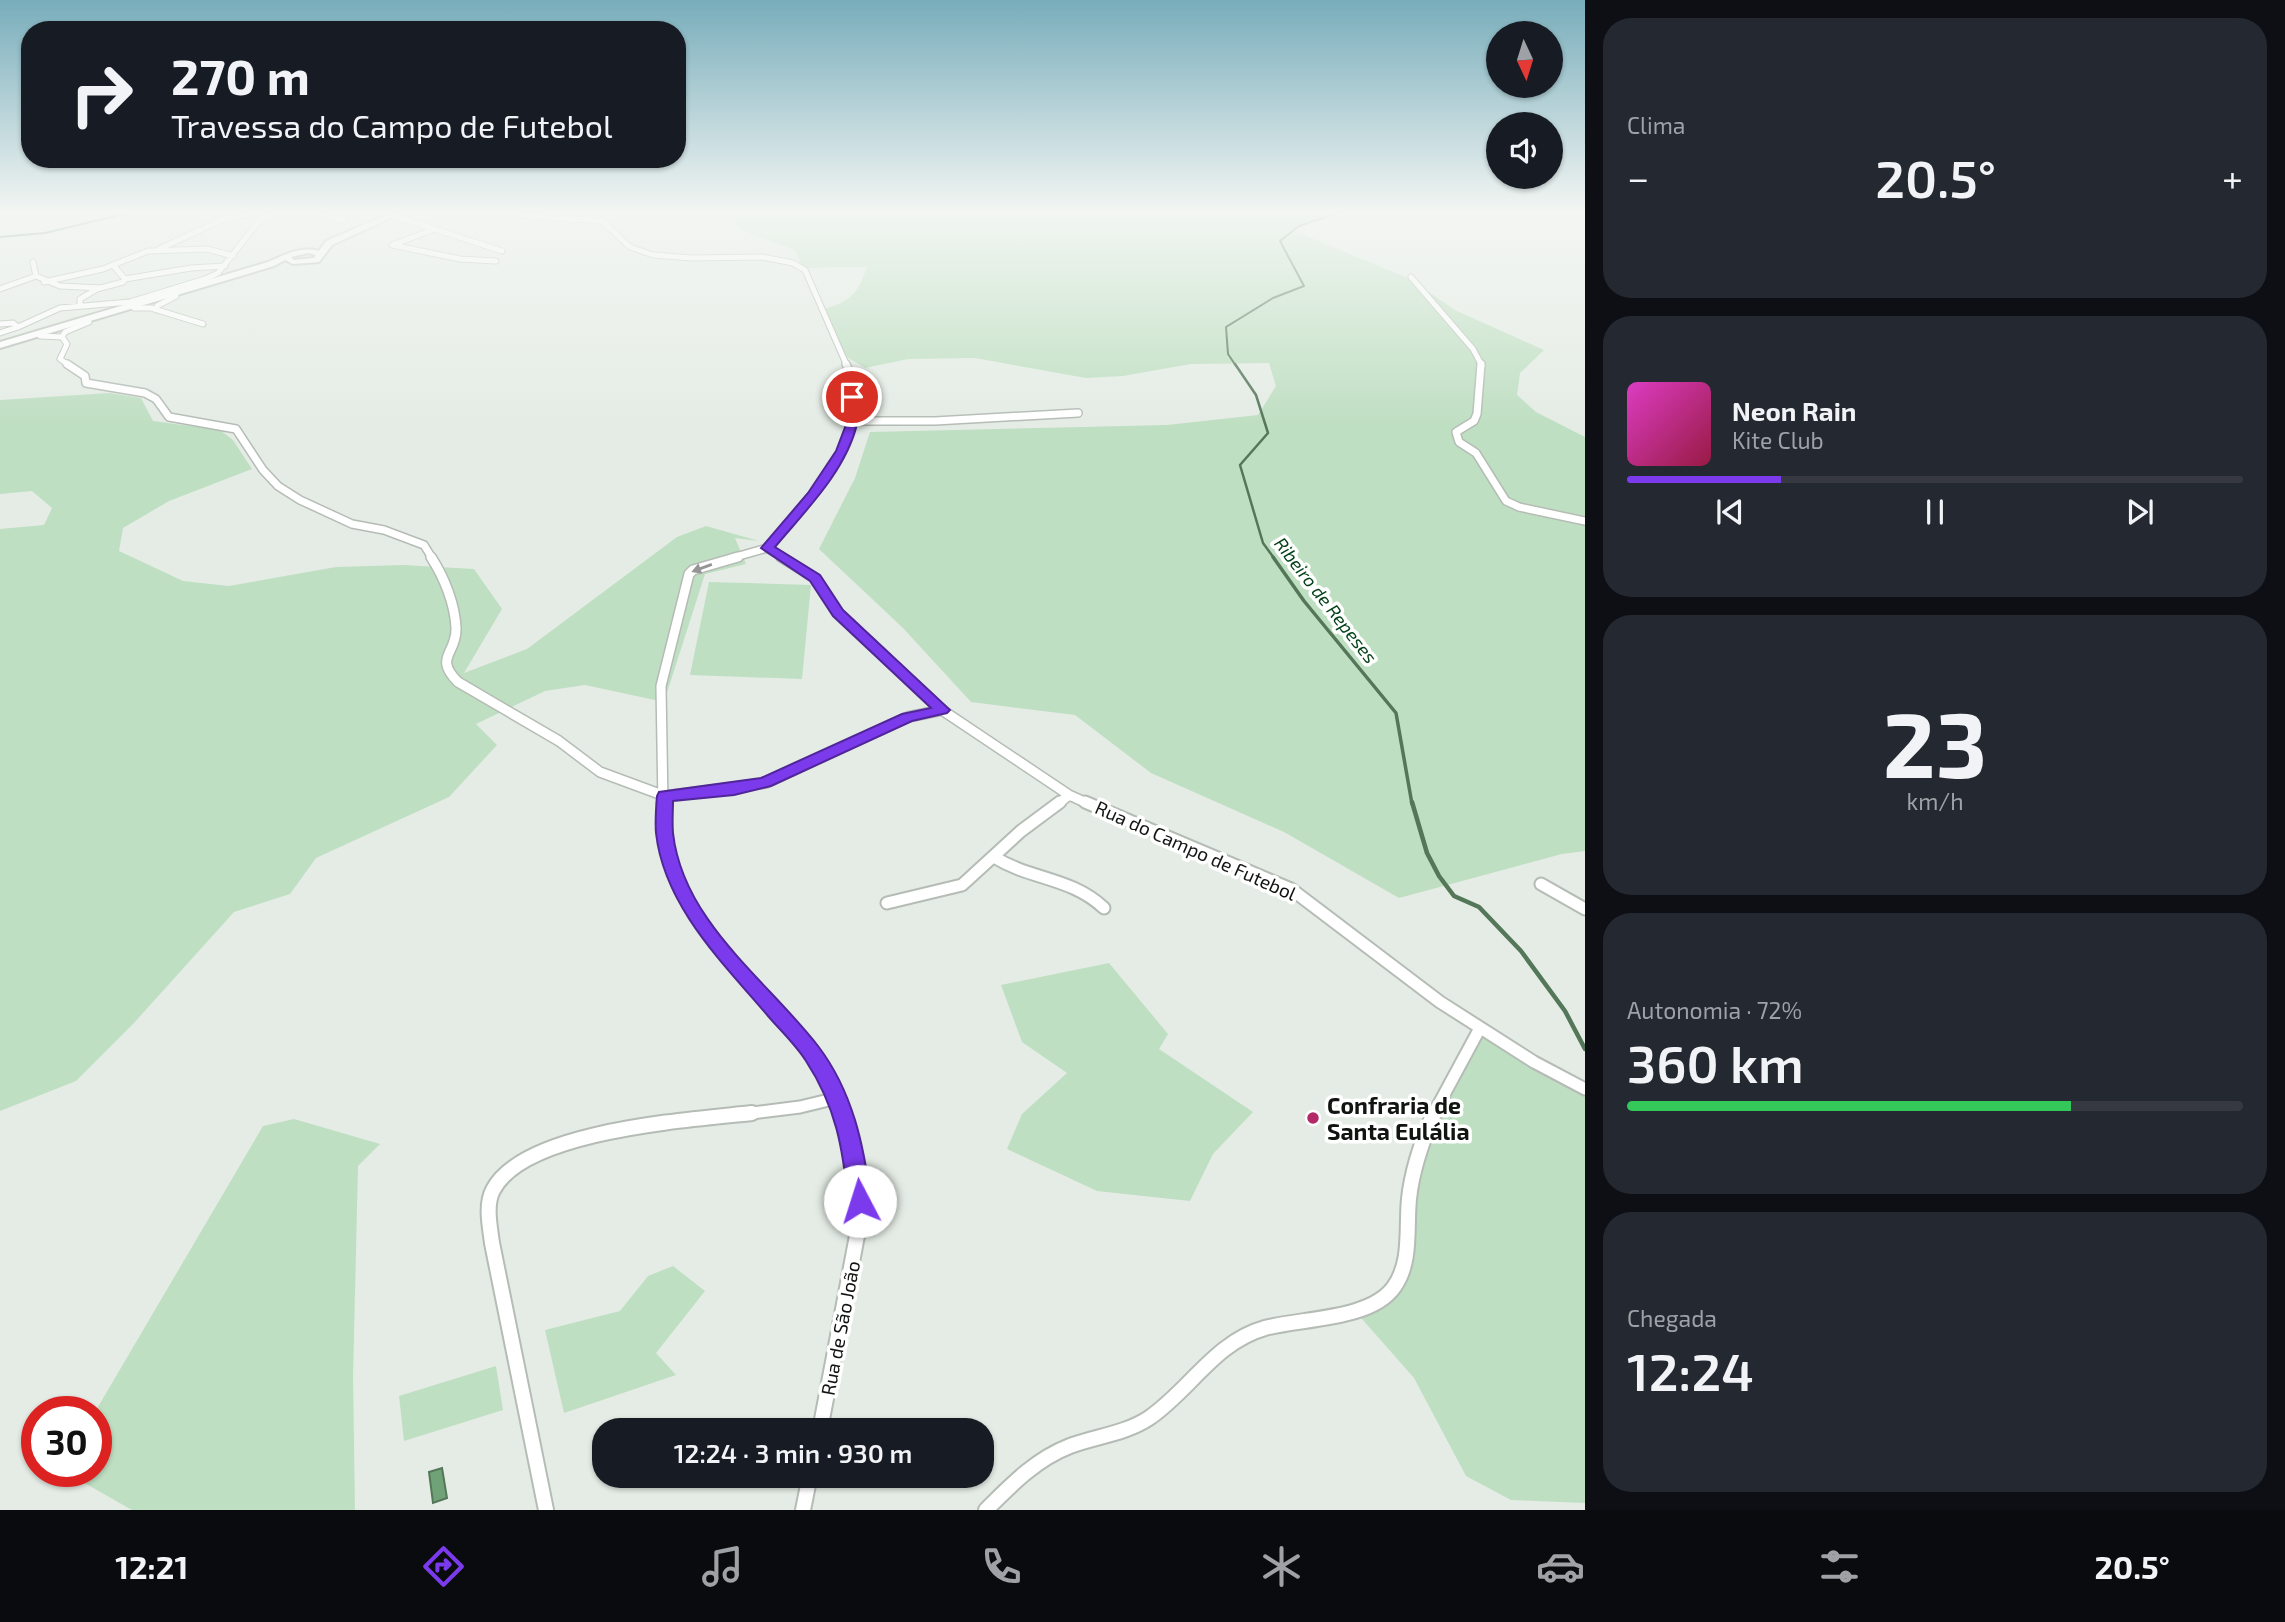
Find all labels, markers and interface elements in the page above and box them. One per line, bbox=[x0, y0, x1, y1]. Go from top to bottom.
north arrow bbox=[1486, 21, 1563, 98]
map controls bbox=[1486, 21, 1563, 189]
text: 270 m bbox=[171, 46, 310, 105]
icon: right bbox=[56, 49, 147, 140]
text: Travessa do Campo de Futebol bbox=[171, 106, 612, 144]
text: Clima bbox=[1627, 111, 1685, 139]
button: sound bbox=[1486, 112, 1563, 189]
text: 20.5° bbox=[1875, 146, 1996, 208]
text: − bbox=[1627, 154, 1649, 200]
text: + bbox=[2222, 154, 2243, 200]
pin bbox=[822, 367, 882, 427]
icon: arrive bbox=[833, 378, 871, 416]
text: Neon Rain bbox=[1732, 395, 1856, 426]
text: Kite Club bbox=[1732, 426, 1824, 454]
icon: previous bbox=[1711, 493, 1749, 531]
icon: pause bbox=[1916, 493, 1954, 531]
icon: next bbox=[2121, 493, 2159, 531]
water label: Ribeiro de Repeses bbox=[1270, 533, 1382, 667]
one-way arrow bbox=[692, 563, 713, 574]
text: 23 bbox=[1883, 687, 1987, 796]
text: km/h bbox=[1906, 787, 1964, 815]
street label: Rua do Campo de Futebol bbox=[1092, 795, 1301, 905]
text: Autonomia · 72% bbox=[1627, 996, 1802, 1024]
text: 360 km bbox=[1627, 1031, 1804, 1093]
place label: Confraria de Santa Eulália bbox=[1327, 1091, 1470, 1145]
marker: Confraria de Santa Eulália bbox=[1305, 1110, 1321, 1126]
position arrow bbox=[823, 1164, 897, 1238]
street label: Rua de São João bbox=[816, 1259, 864, 1397]
text: Chegada bbox=[1627, 1304, 1717, 1332]
text: 12:24 bbox=[1627, 1339, 1754, 1401]
speed limit sign: 30 bbox=[21, 1396, 112, 1487]
text: 12:24 · 3 min · 930 m bbox=[674, 1437, 912, 1468]
icon: directions bbox=[419, 1542, 468, 1591]
icon: music bbox=[698, 1542, 747, 1591]
icon: phone bbox=[977, 1542, 1026, 1591]
icon: climate bbox=[1257, 1542, 1306, 1591]
icon: car bbox=[1536, 1542, 1585, 1591]
icon: filters bbox=[1815, 1542, 1864, 1591]
text: 12:21 bbox=[115, 1547, 188, 1585]
text: 20.5° bbox=[2095, 1547, 2170, 1585]

